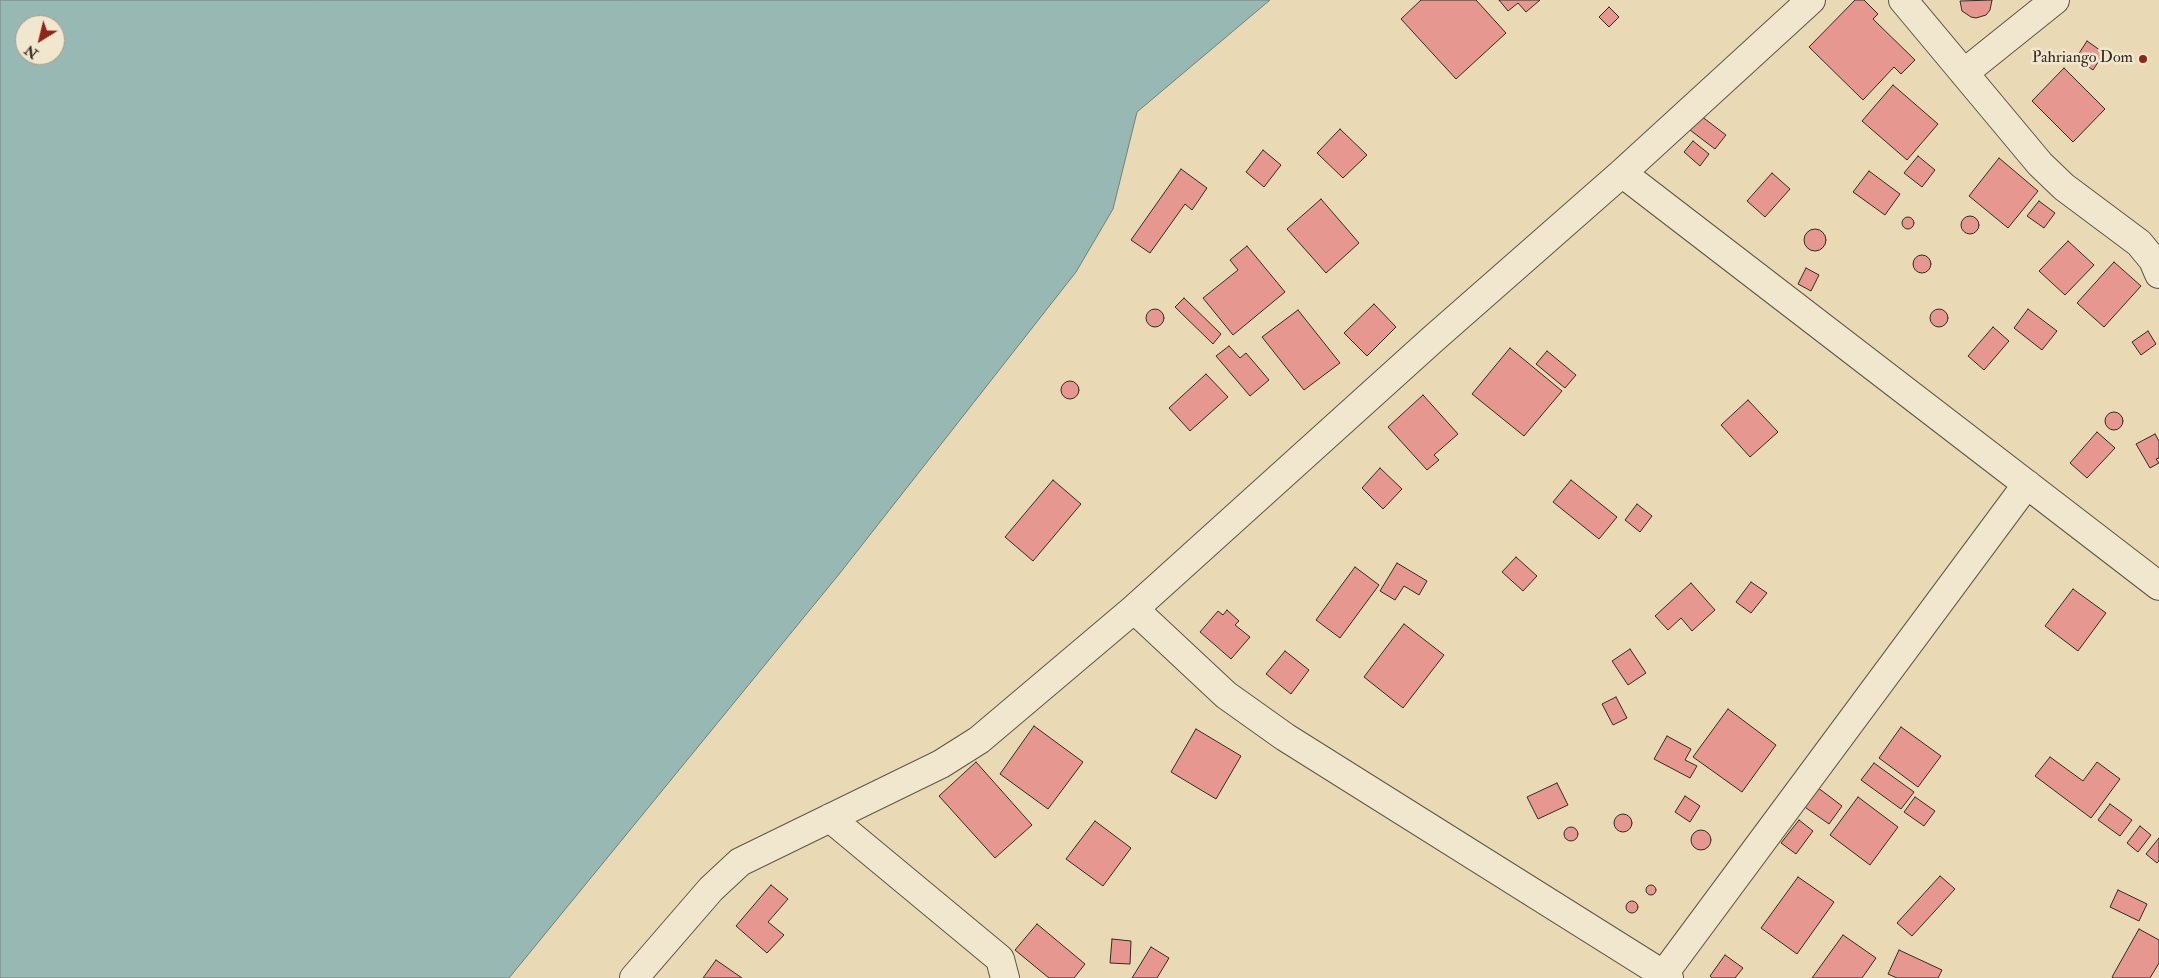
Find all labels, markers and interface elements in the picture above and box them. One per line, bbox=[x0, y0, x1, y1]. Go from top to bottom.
north arrow bbox=[15, 15, 65, 65]
text: N bbox=[21, 41, 42, 62]
place label: Pahriango Dom bbox=[2032, 49, 2133, 69]
marker: Pahriango Dom bbox=[2137, 53, 2149, 65]

